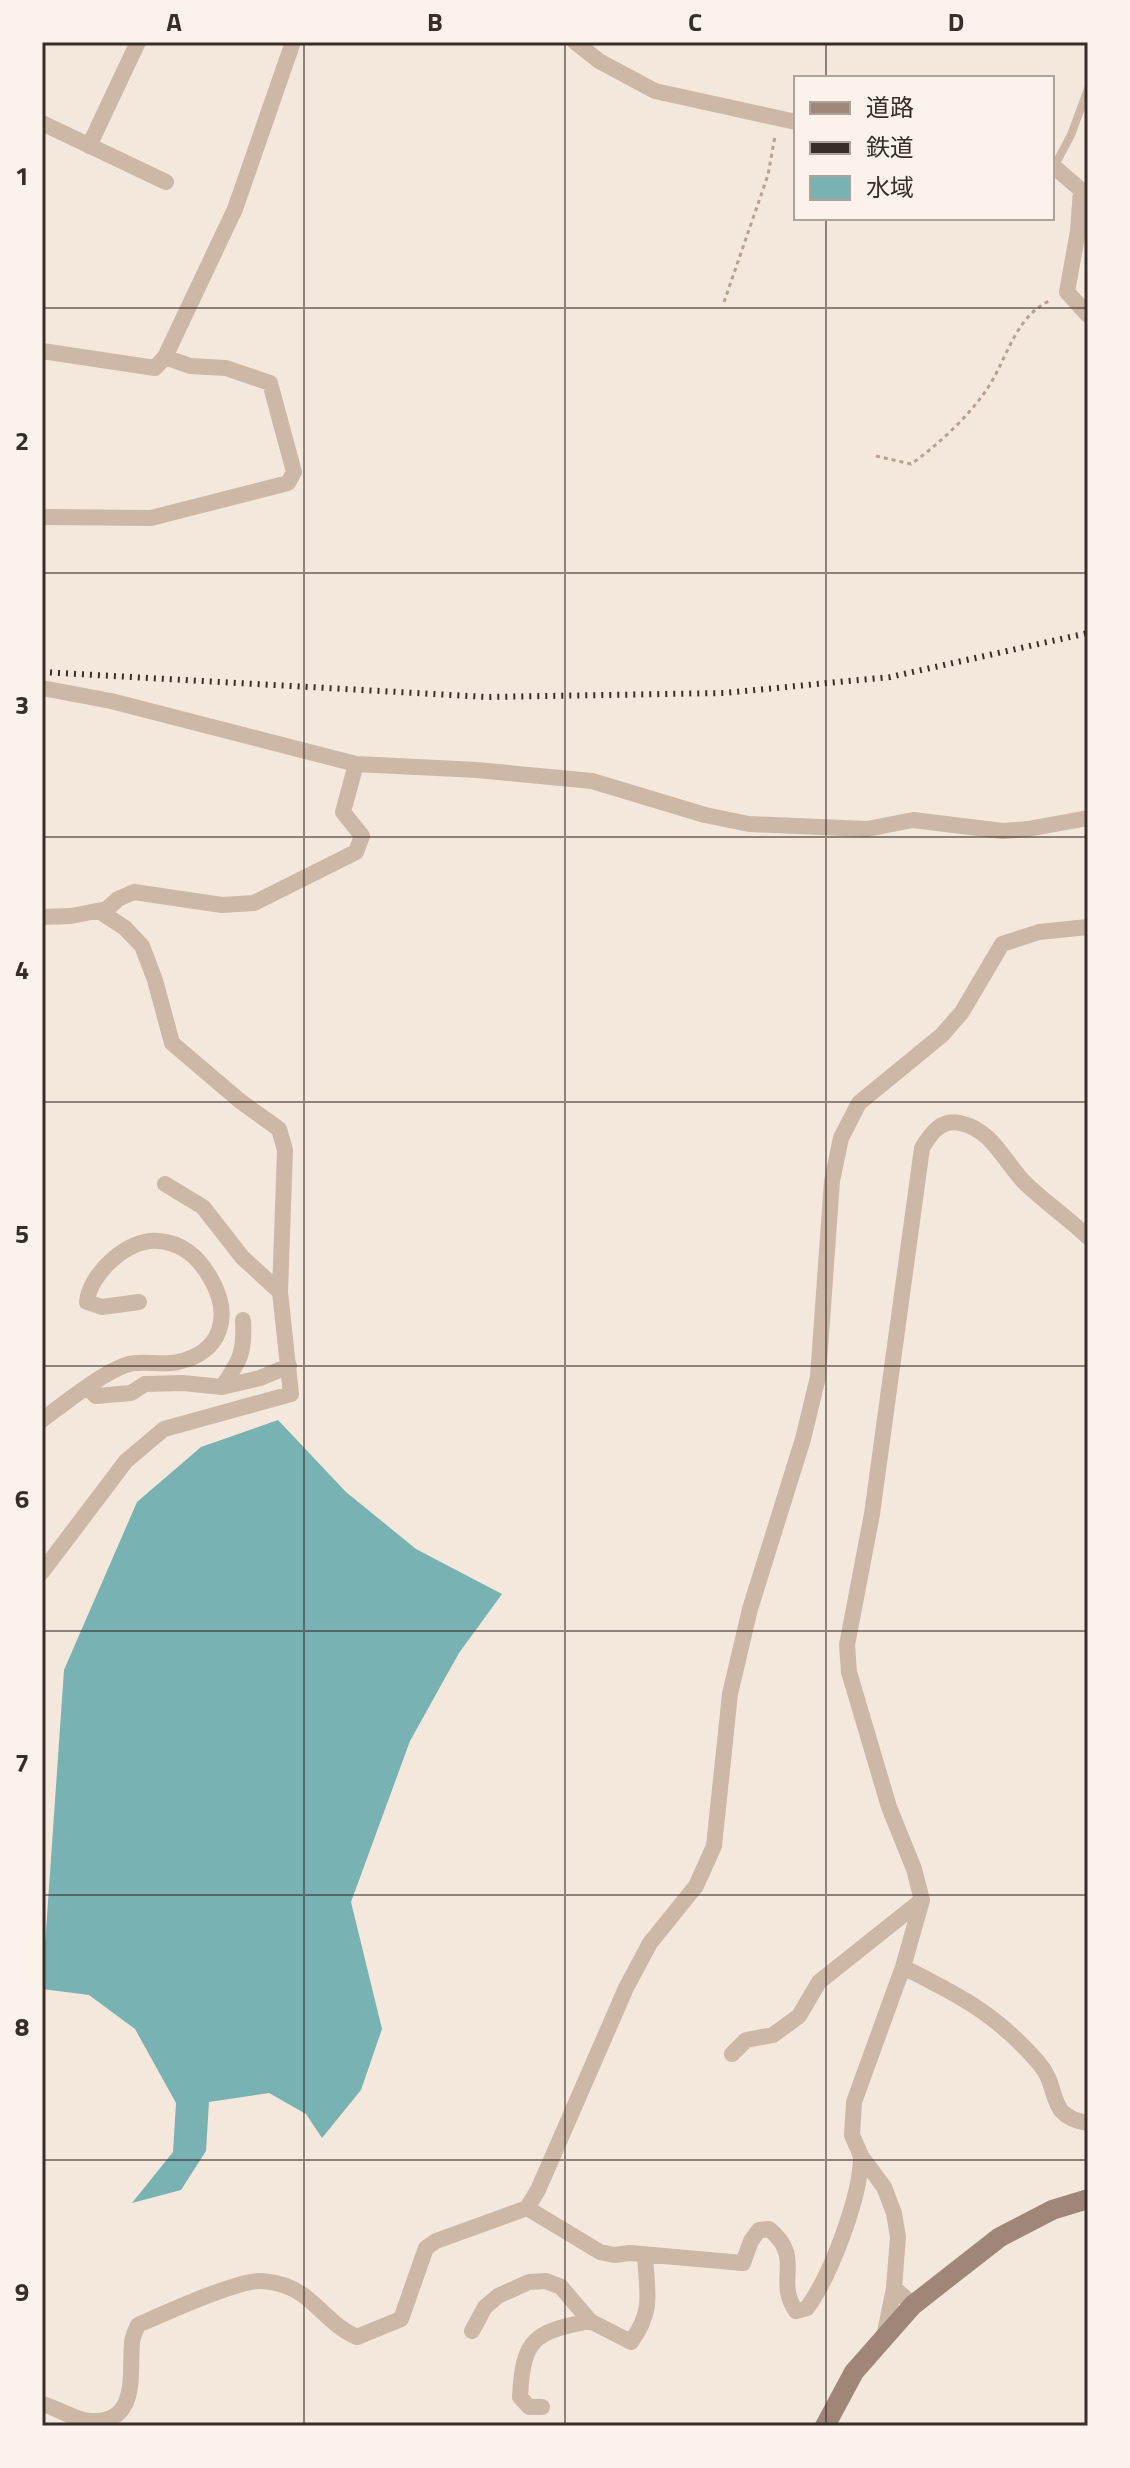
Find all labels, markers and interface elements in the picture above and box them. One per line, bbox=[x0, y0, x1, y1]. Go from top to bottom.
text: A bbox=[166, 2, 182, 41]
text: B bbox=[427, 2, 443, 41]
text: C bbox=[688, 2, 702, 41]
text: D bbox=[948, 2, 964, 41]
legend bbox=[794, 76, 1054, 220]
text: 道路 bbox=[866, 89, 914, 125]
text: 鉄道 bbox=[866, 129, 914, 165]
text: 1 bbox=[15, 156, 29, 195]
text: 水域 bbox=[866, 169, 914, 205]
text: 2 bbox=[15, 421, 29, 460]
text: 3 bbox=[15, 685, 29, 724]
text: 4 bbox=[15, 950, 29, 989]
text: 5 bbox=[15, 1214, 29, 1253]
text: 6 bbox=[15, 1479, 29, 1518]
text: 7 bbox=[15, 1743, 29, 1782]
text: 8 bbox=[15, 2007, 29, 2046]
text: 9 bbox=[15, 2272, 29, 2311]

